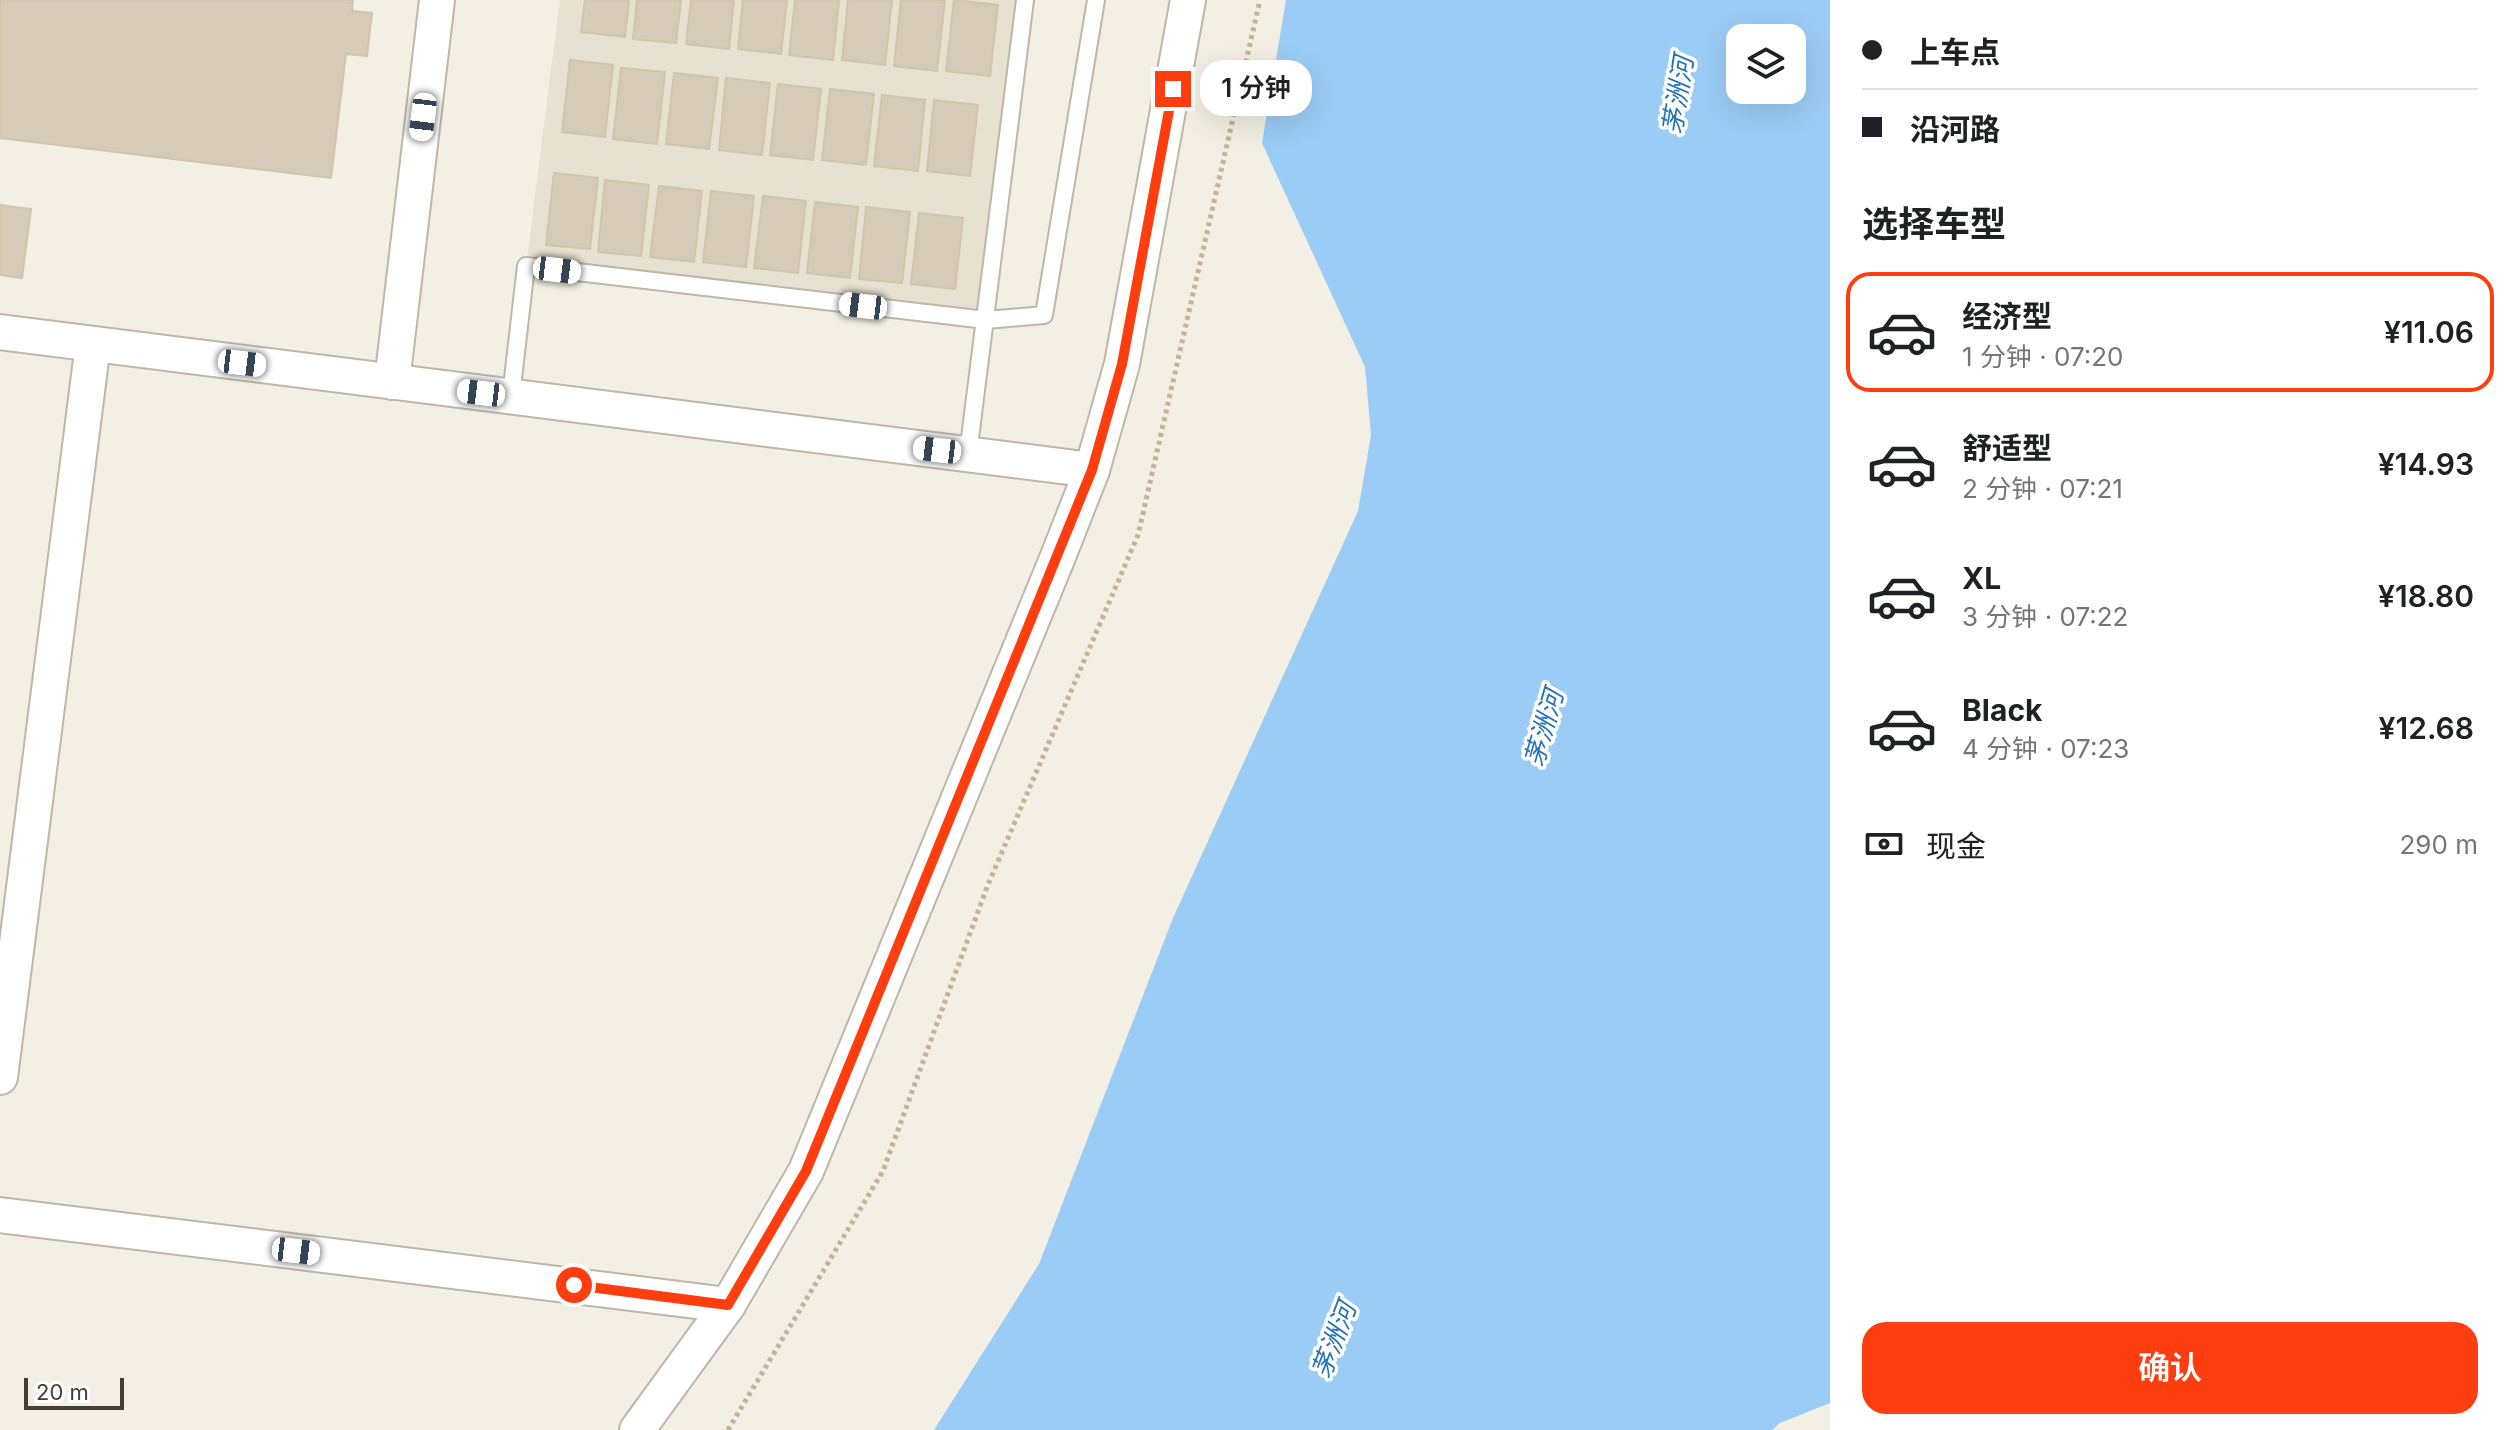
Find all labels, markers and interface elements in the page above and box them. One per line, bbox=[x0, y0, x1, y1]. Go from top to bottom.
map controls bbox=[1726, 24, 1806, 104]
button: layers bbox=[1726, 24, 1806, 104]
text: 上车点 bbox=[1910, 34, 2000, 70]
water label: 茅洲河 bbox=[1656, 49, 1700, 136]
callout: 1 分钟 bbox=[1201, 61, 1313, 117]
route end bbox=[1155, 71, 1191, 107]
text: 1 分钟 bbox=[1221, 72, 1291, 103]
car bbox=[408, 92, 438, 142]
text: 沿河路 bbox=[1910, 111, 2000, 147]
text: 选择车型 bbox=[1862, 202, 2006, 246]
car bbox=[532, 255, 582, 285]
car bbox=[838, 291, 888, 321]
icon: car bbox=[1866, 296, 1938, 368]
text: 经济型 bbox=[1962, 298, 2052, 334]
text: ¥11.06 bbox=[2384, 314, 2474, 350]
text: 1 分钟 · 07:20 bbox=[1962, 341, 2124, 372]
car bbox=[217, 348, 267, 378]
car bbox=[456, 378, 506, 408]
icon: car bbox=[1866, 428, 1938, 500]
text: 舒适型 bbox=[1962, 430, 2052, 466]
car bbox=[912, 435, 962, 465]
text: ¥14.93 bbox=[2378, 446, 2474, 482]
text: 2 分钟 · 07:21 bbox=[1962, 473, 2123, 504]
icon: car bbox=[1866, 560, 1938, 632]
text: XL bbox=[1962, 560, 2001, 596]
text: ¥18.80 bbox=[2378, 578, 2474, 614]
text: 3 分钟 · 07:22 bbox=[1962, 601, 2128, 632]
water label: 茅洲河 bbox=[1518, 681, 1571, 770]
icon: car bbox=[1866, 692, 1938, 764]
text: Black bbox=[1962, 692, 2042, 728]
text: ¥12.68 bbox=[2379, 710, 2474, 746]
text: 4 分钟 · 07:23 bbox=[1962, 733, 2129, 764]
icon: cash bbox=[1862, 822, 1906, 866]
text: 现金 bbox=[1926, 828, 1986, 864]
text: 290 m bbox=[2400, 829, 2478, 860]
car bbox=[271, 1236, 321, 1266]
route start bbox=[556, 1267, 592, 1303]
water label: 茅洲河 bbox=[1305, 1293, 1364, 1382]
button: 确认 bbox=[1862, 1322, 2478, 1414]
scale bar bbox=[24, 1374, 124, 1410]
text: 20 m bbox=[36, 1379, 89, 1405]

